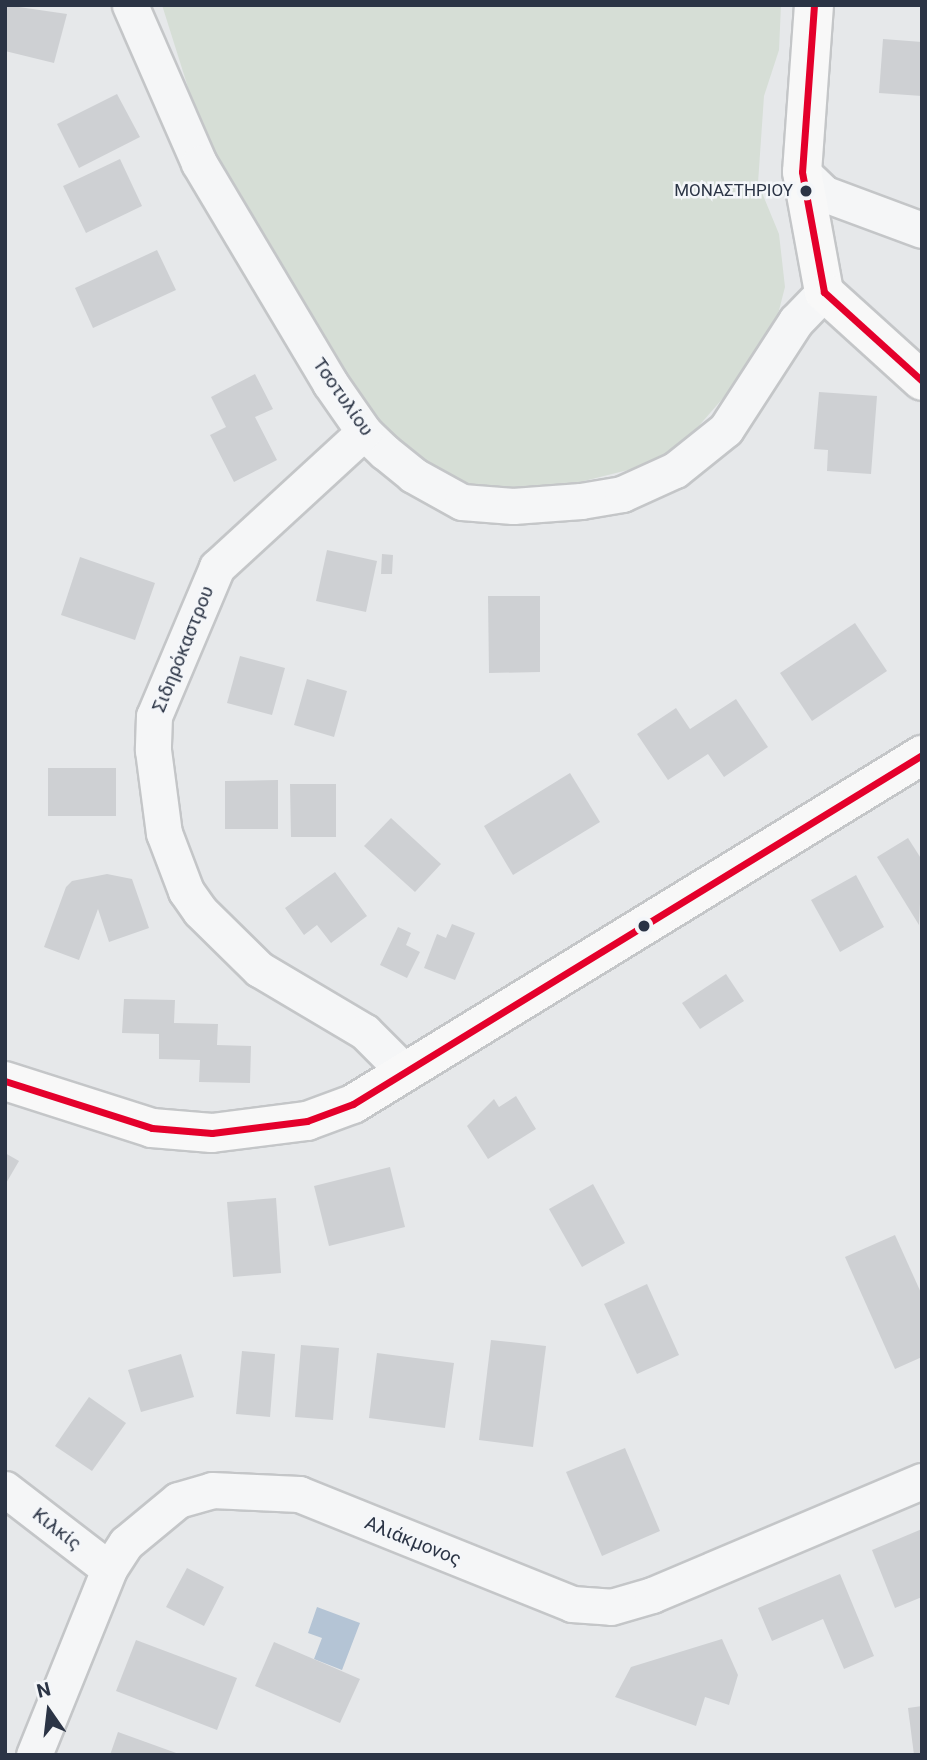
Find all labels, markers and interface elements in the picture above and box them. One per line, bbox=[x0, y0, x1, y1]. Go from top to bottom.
place label: ΜΟΝΑΣΤΗΡΙΟΥ bbox=[674, 181, 793, 201]
marker: ΜΟΝΑΣΤΗΡΙΟΥ bbox=[799, 184, 813, 198]
street label: Τσοτυλίου bbox=[308, 354, 378, 440]
street label: Σιδηρόκαστρου bbox=[147, 582, 219, 716]
unlabelled marker bbox=[637, 919, 651, 933]
street label: Κιλκίς bbox=[28, 1503, 86, 1555]
street label: Αλιάκμονος bbox=[361, 1511, 465, 1571]
north arrow bbox=[14, 1676, 84, 1746]
text: N bbox=[35, 1677, 53, 1703]

